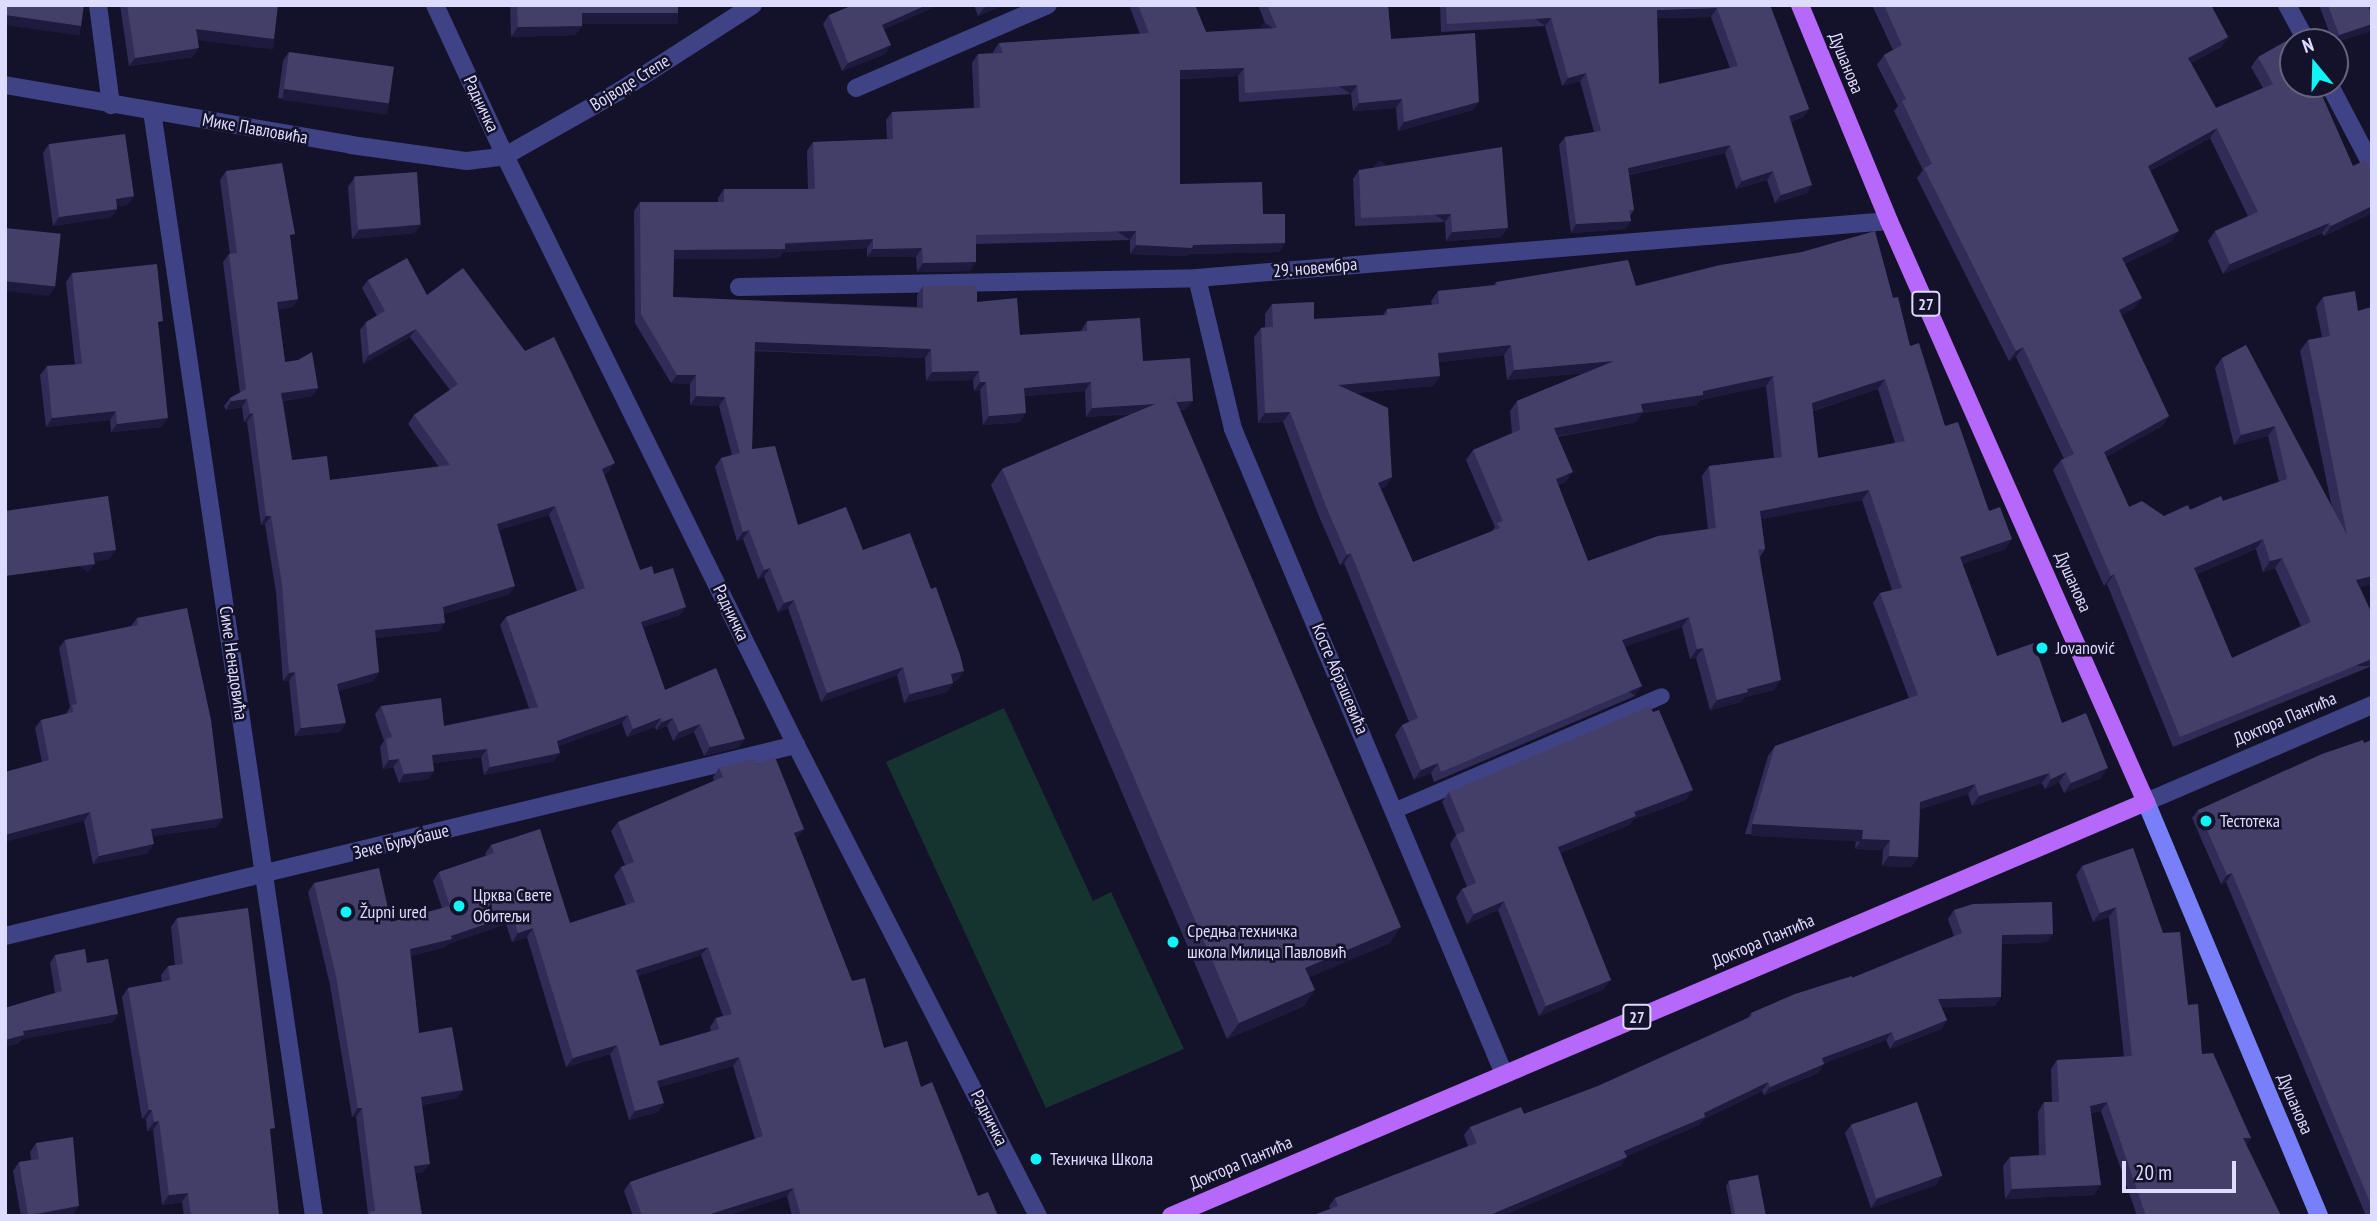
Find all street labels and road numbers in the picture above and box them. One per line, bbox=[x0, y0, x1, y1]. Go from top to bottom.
street label: Душанова bbox=[1824, 29, 1868, 97]
street label: Војводе Степе bbox=[586, 50, 674, 116]
street label: Радничка bbox=[459, 72, 503, 136]
street label: Мике Павловића bbox=[201, 109, 309, 149]
street label: 29. новембра bbox=[1271, 254, 1359, 282]
road number: 27 bbox=[1910, 292, 1942, 316]
street label: Душанова bbox=[2050, 548, 2096, 616]
street label: Радничка bbox=[708, 581, 754, 645]
street label: Симе Ненадовића bbox=[214, 605, 252, 721]
street label: Косте Абрашевића bbox=[1307, 620, 1373, 738]
street label: Доктора Пантића bbox=[2230, 688, 2340, 750]
street label: Зеке Буљубаше bbox=[351, 820, 451, 864]
street label: Доктора Пантића bbox=[1708, 910, 1818, 972]
road number: 27 bbox=[1621, 1004, 1653, 1030]
street label: Душанова bbox=[2273, 1070, 2317, 1138]
street label: Радничка bbox=[966, 1086, 1012, 1150]
street label: Доктора Пантића bbox=[1186, 1132, 1296, 1194]

